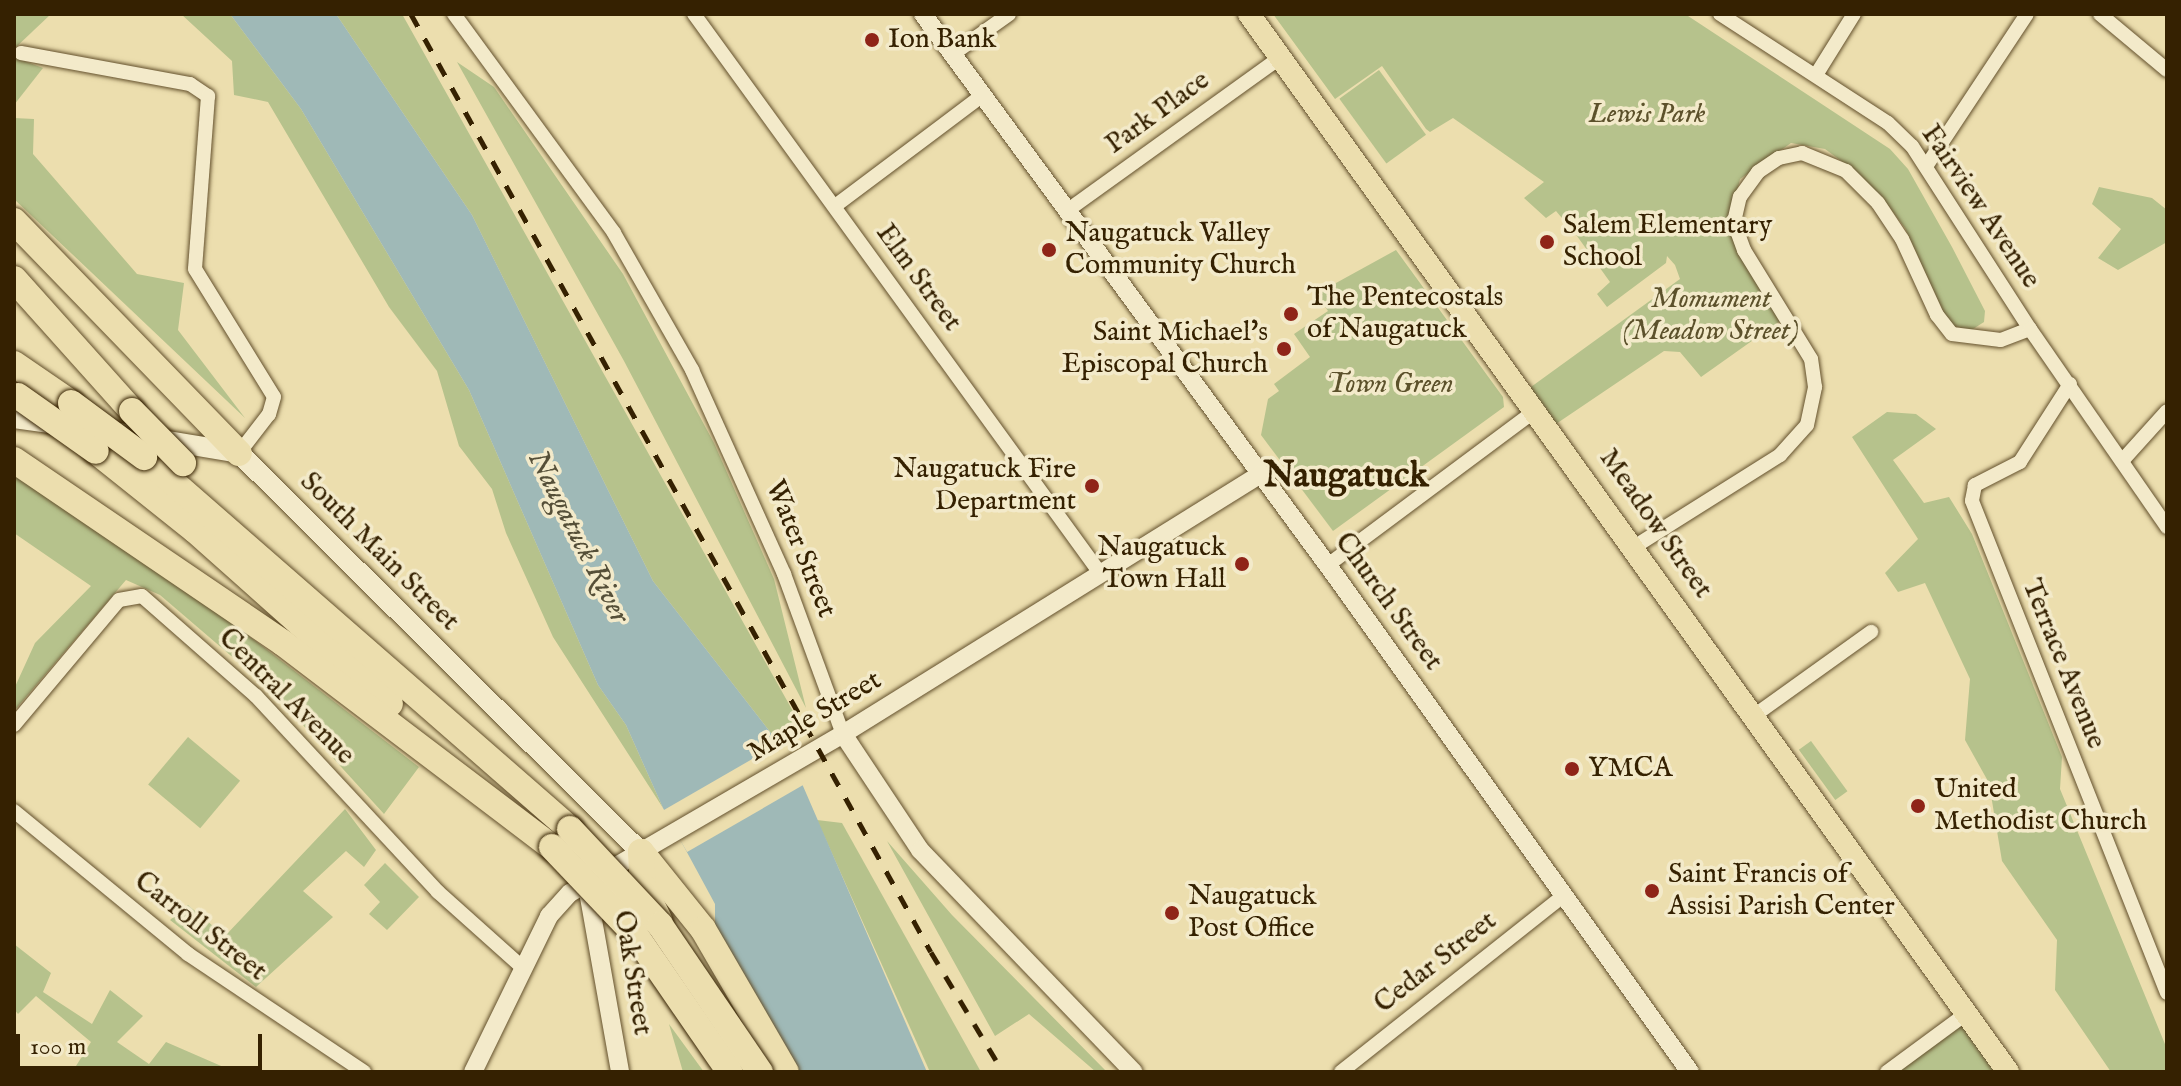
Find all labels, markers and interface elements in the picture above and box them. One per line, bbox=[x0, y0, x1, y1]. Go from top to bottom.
place label: Ion Bank bbox=[888, 23, 996, 57]
marker: Ion Bank bbox=[863, 31, 881, 49]
street label: Park Place bbox=[1100, 64, 1216, 162]
park label: Lewis Park bbox=[1589, 98, 1705, 132]
street label: Fairview Avenue bbox=[1913, 119, 2047, 295]
place label: Salem Elementary School bbox=[1563, 209, 1772, 275]
place label: Naugatuck Valley Community Church bbox=[1065, 217, 1296, 283]
street label: Elm Street bbox=[868, 218, 968, 338]
marker: Salem Elementary School bbox=[1538, 233, 1556, 251]
marker: Naugatuck Valley Community Church bbox=[1040, 241, 1058, 259]
place label: The Pentecostals of Naugatuck bbox=[1307, 281, 1503, 347]
park label: Momument (Meadow Street) bbox=[1623, 283, 1799, 349]
marker: The Pentecostals of Naugatuck bbox=[1282, 305, 1300, 323]
place label: Saint Michael's Episcopal Church bbox=[1062, 316, 1268, 382]
marker: Saint Michael's Episcopal Church bbox=[1275, 340, 1293, 358]
park label: Town Green bbox=[1326, 368, 1454, 402]
street label: Meadow Street bbox=[1591, 443, 1719, 605]
water label: Naugatuck River bbox=[519, 444, 637, 630]
place label: Naugatuck Fire Department bbox=[893, 453, 1076, 519]
district label: Naugatuck bbox=[1263, 455, 1429, 499]
street label: South Main Street bbox=[293, 466, 465, 638]
street label: Water Street bbox=[757, 475, 843, 623]
marker: Naugatuck Fire Department bbox=[1083, 477, 1101, 495]
street label: Church Street bbox=[1327, 527, 1449, 677]
place label: Naugatuck Town Hall bbox=[1098, 531, 1226, 597]
marker: Naugatuck Town Hall bbox=[1233, 555, 1251, 573]
street label: Terrace Avenue bbox=[2014, 574, 2112, 754]
street label: Central Avenue bbox=[211, 622, 361, 772]
street label: Maple Street bbox=[742, 664, 888, 770]
place label: YMCA bbox=[1588, 752, 1672, 786]
marker: YMCA bbox=[1563, 760, 1581, 778]
place label: United Methodist Church bbox=[1934, 773, 2147, 839]
marker: United Methodist Church bbox=[1909, 797, 1927, 815]
place label: Saint Francis of Assisi Parish Center bbox=[1668, 858, 1895, 924]
street label: Carroll Street bbox=[127, 865, 273, 989]
place label: Naugatuck Post Office bbox=[1188, 880, 1316, 946]
marker: Saint Francis of Assisi Parish Center bbox=[1643, 882, 1661, 900]
marker: Naugatuck Post Office bbox=[1163, 904, 1181, 922]
street label: Cedar Street bbox=[1368, 905, 1504, 1021]
street label: Oak Street bbox=[606, 908, 658, 1038]
scale bar bbox=[20, 1018, 266, 1068]
text: 100 m bbox=[30, 1032, 86, 1063]

